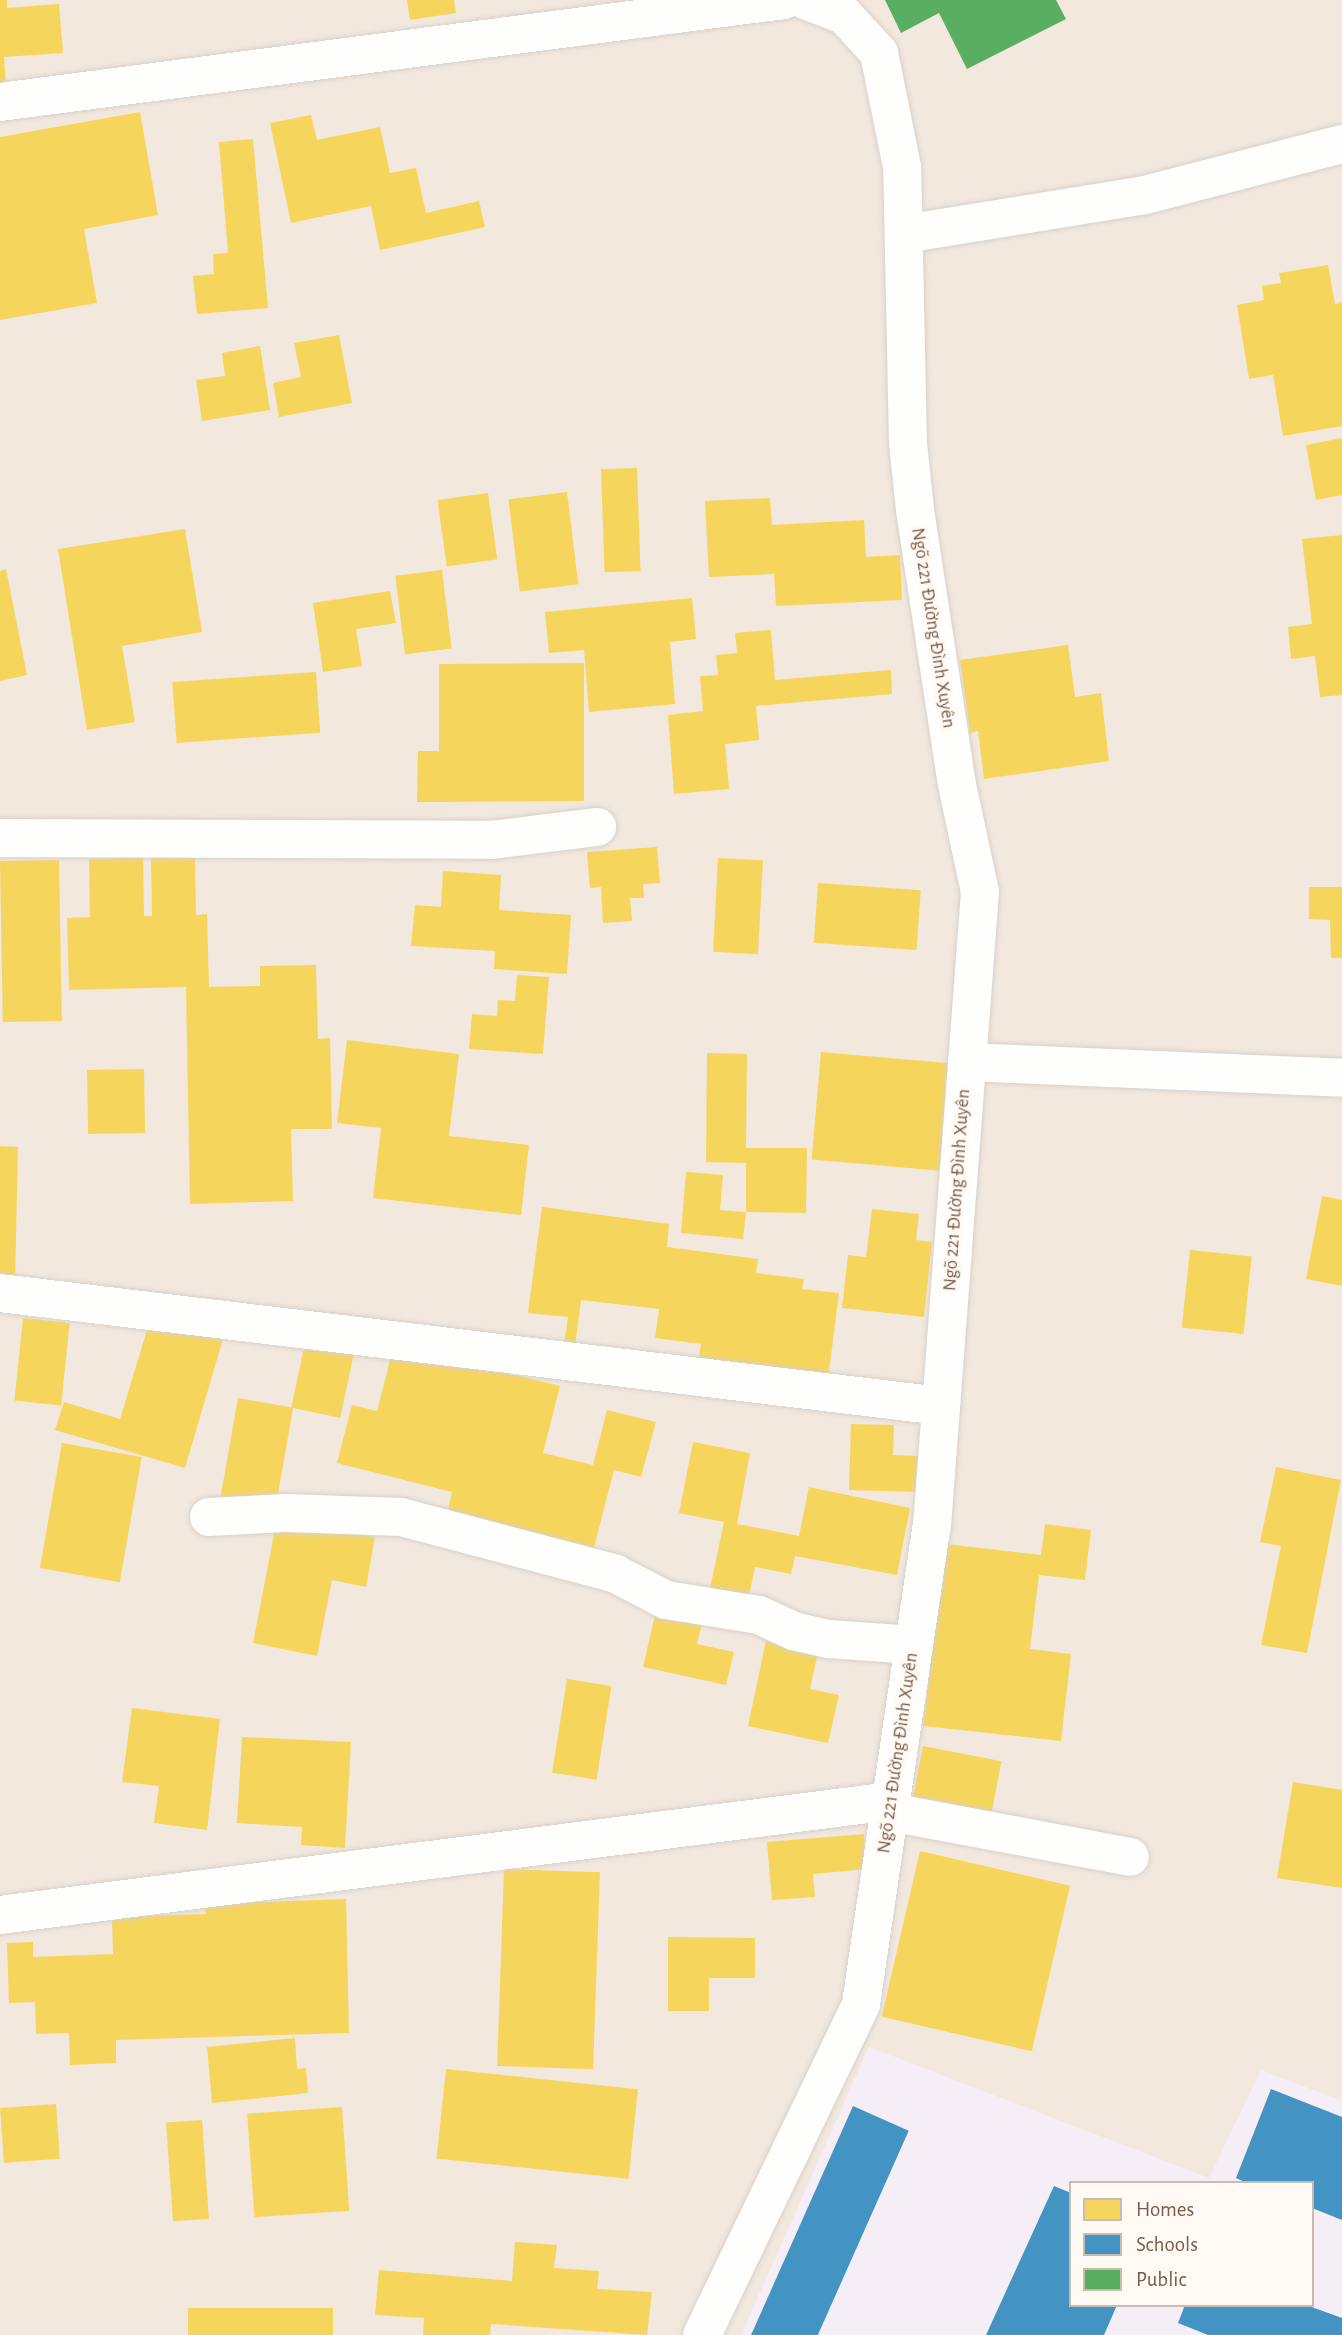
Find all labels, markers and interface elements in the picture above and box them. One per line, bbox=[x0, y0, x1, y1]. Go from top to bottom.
street label: Ngõ 221 Đường Đình Xuyên bbox=[906, 526, 960, 730]
street label: Ngõ 221 Đường Đình Xuyên bbox=[939, 1088, 975, 1292]
street label: Ngõ 221 Đường Đình Xuyên bbox=[873, 1651, 923, 1855]
legend bbox=[1069, 2181, 1314, 2307]
text: Homes bbox=[1136, 2199, 1194, 2220]
text: Schools bbox=[1136, 2234, 1198, 2255]
text: Public bbox=[1136, 2269, 1186, 2290]

